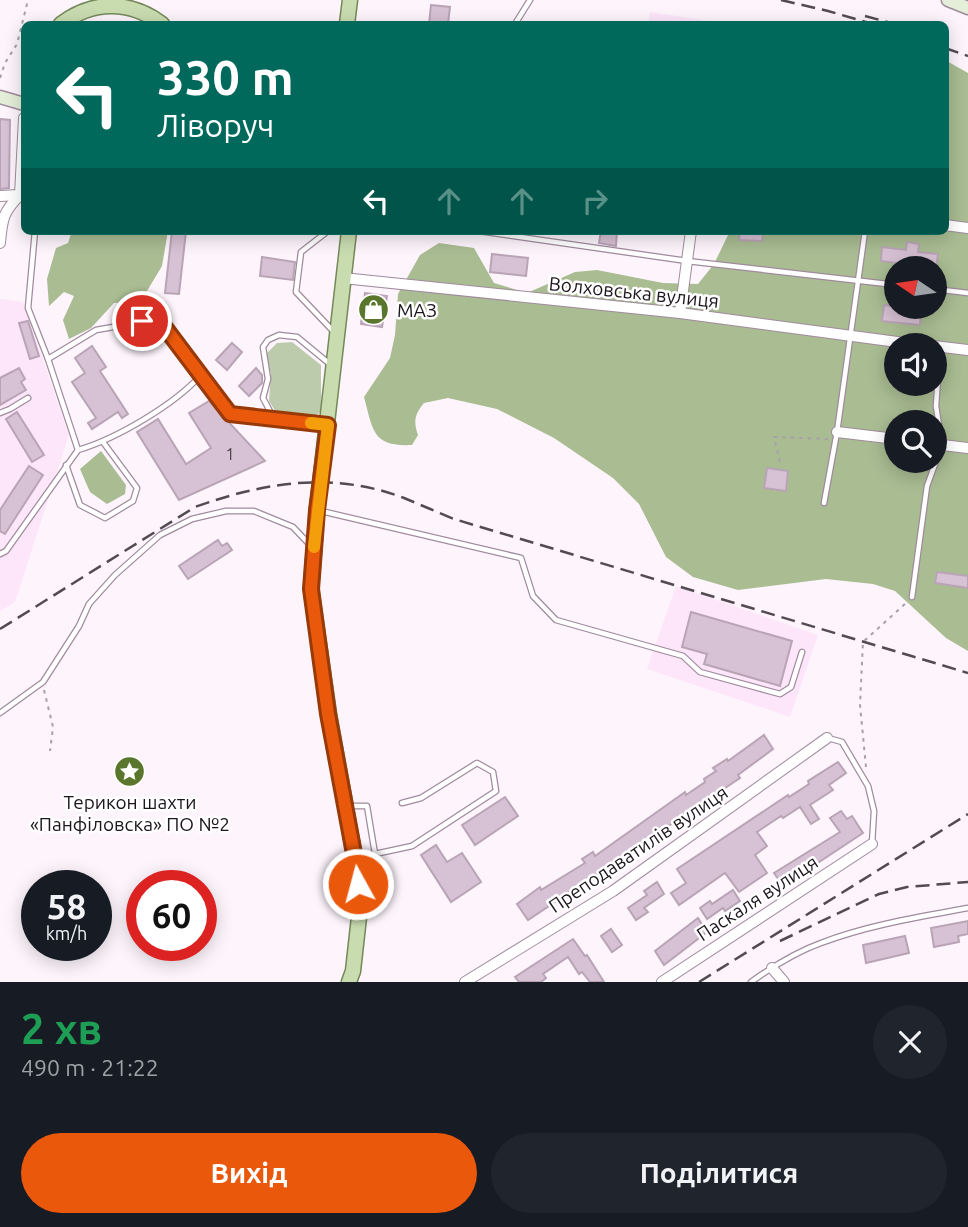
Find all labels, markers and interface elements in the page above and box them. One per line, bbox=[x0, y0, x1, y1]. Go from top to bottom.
icon: left bbox=[42, 49, 133, 140]
text: 330 m bbox=[157, 49, 294, 104]
text: Ліворуч bbox=[157, 107, 274, 143]
icon: left bbox=[357, 182, 395, 220]
icon: ahead bbox=[430, 182, 468, 220]
icon: ahead bbox=[503, 182, 541, 220]
icon: right bbox=[576, 182, 614, 220]
north arrow bbox=[884, 256, 947, 318]
map controls bbox=[884, 256, 947, 473]
street label: Волховська вулиця bbox=[548, 272, 720, 312]
pin bbox=[112, 291, 172, 351]
shop icon: МАЗ bbox=[357, 293, 391, 327]
place label: МАЗ bbox=[397, 299, 437, 321]
icon: arrive bbox=[123, 302, 161, 340]
button: sound bbox=[884, 333, 947, 396]
button: search bbox=[884, 410, 947, 473]
house number: 1 bbox=[225, 445, 235, 463]
place icon: Терикон шахти «Панфiловска» ПО №2 bbox=[113, 754, 147, 788]
street label: Преподаватилів вулиця bbox=[544, 781, 732, 917]
place label: Терикон шахти «Панфiловска» ПО №2 bbox=[30, 791, 230, 835]
position arrow bbox=[321, 847, 395, 921]
street label: Паскаля вулиця bbox=[692, 851, 822, 945]
speed limit sign: 60 bbox=[126, 870, 217, 961]
text: 58 bbox=[47, 886, 86, 926]
text: km/h bbox=[46, 923, 87, 943]
text: 2 хв bbox=[21, 1005, 102, 1052]
button: close bbox=[873, 1005, 947, 1079]
text: 490 m · 21:22 bbox=[21, 1055, 159, 1080]
button: Вихід bbox=[21, 1133, 477, 1213]
button: Поділитися bbox=[491, 1133, 947, 1213]

